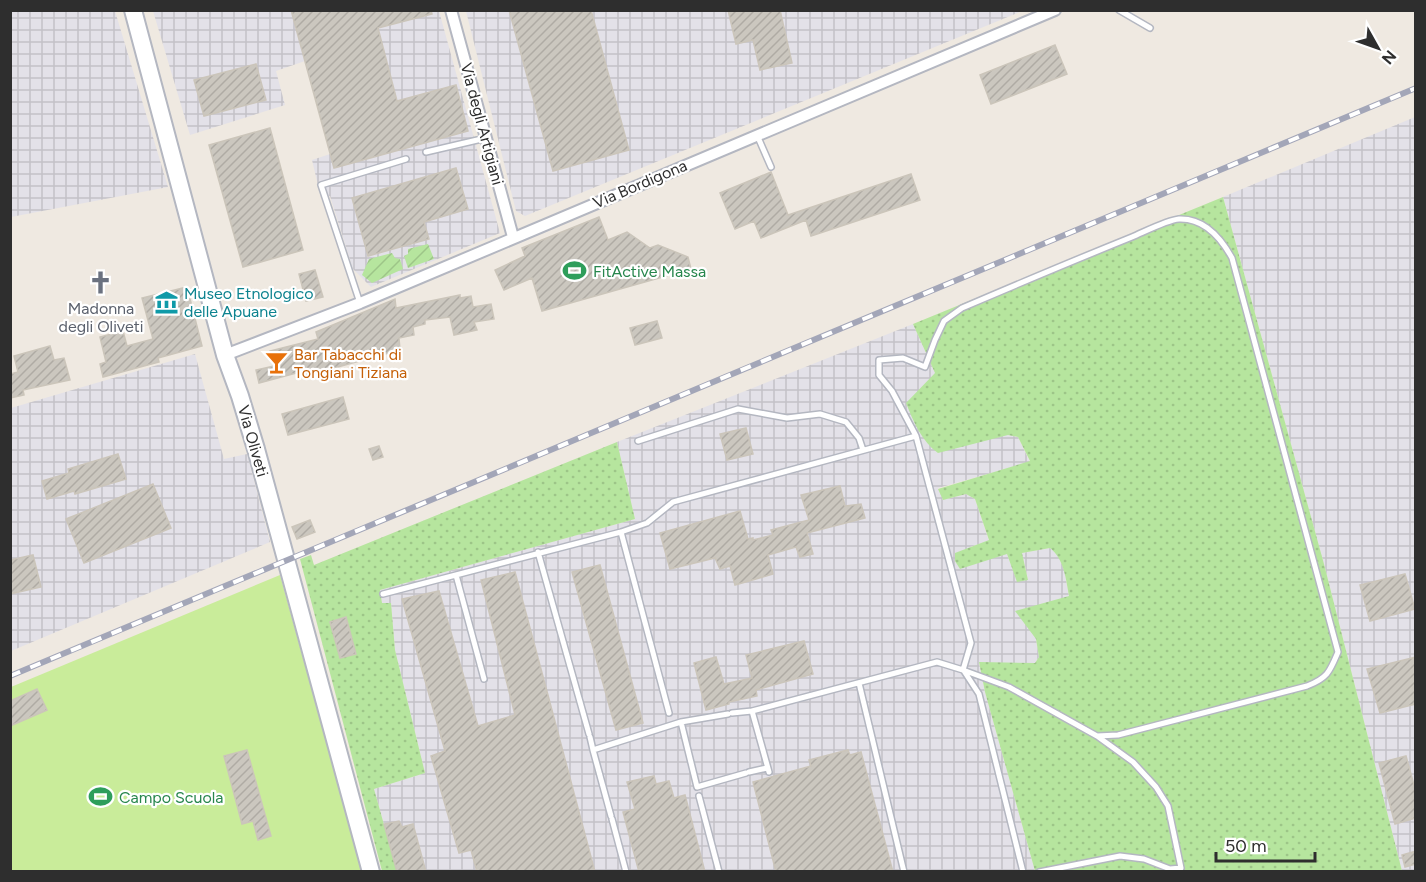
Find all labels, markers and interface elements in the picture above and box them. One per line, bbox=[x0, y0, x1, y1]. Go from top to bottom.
north arrow bbox=[1348, 18, 1408, 78]
text: N bbox=[1378, 46, 1400, 68]
street label: Via degli Artigiani bbox=[457, 61, 507, 187]
street label: Via Bordigona bbox=[590, 156, 690, 212]
sports icon: FitActive Massa bbox=[562, 258, 588, 284]
place label: FitActive Massa bbox=[593, 262, 706, 281]
church icon: Madonna degli Oliveti bbox=[88, 270, 114, 296]
place label: Museo Etnologico delle Apuane bbox=[184, 284, 313, 321]
museum icon: Museo Etnologico delle Apuane bbox=[153, 289, 179, 315]
place label: Madonna degli Oliveti bbox=[59, 299, 143, 336]
place label: Bar Tabacchi di Tongiani Tiziana bbox=[294, 345, 407, 382]
bar icon: Bar Tabacchi di Tongiani Tiziana bbox=[263, 350, 289, 376]
street label: Via Oliveti bbox=[234, 403, 272, 479]
sports icon: Campo Scuola bbox=[88, 784, 114, 810]
place label: Campo Scuola bbox=[119, 788, 223, 807]
scale bar bbox=[1216, 825, 1315, 863]
text: 50 m bbox=[1225, 835, 1267, 857]

